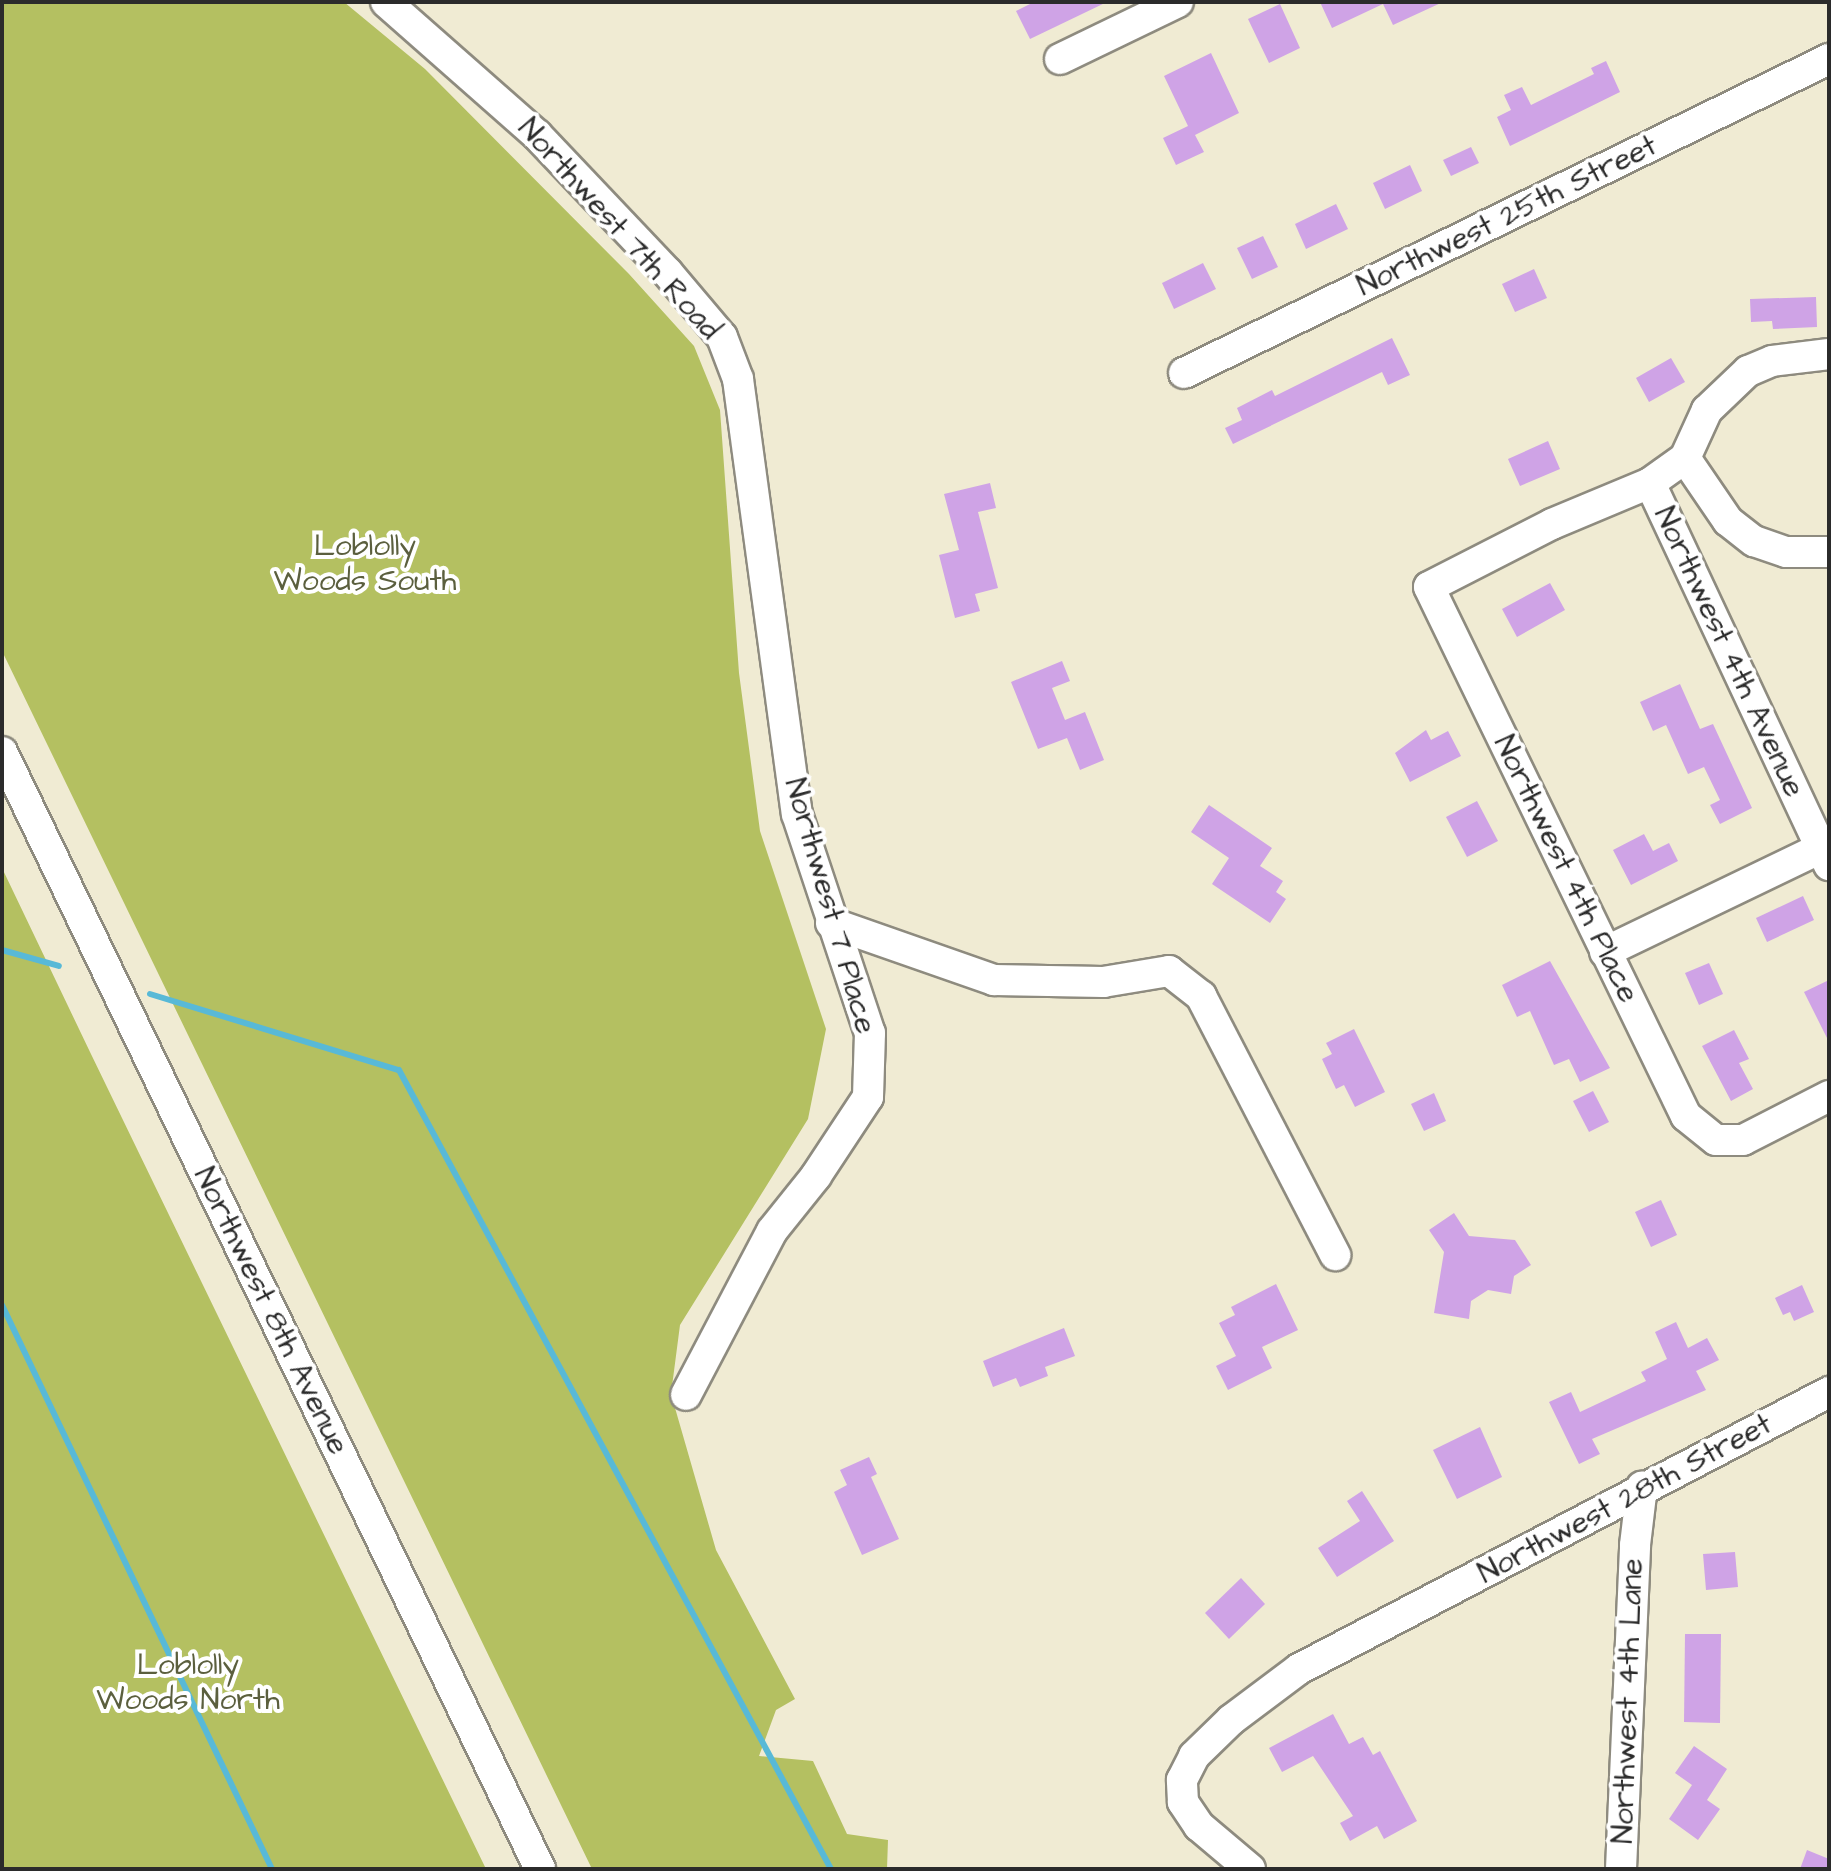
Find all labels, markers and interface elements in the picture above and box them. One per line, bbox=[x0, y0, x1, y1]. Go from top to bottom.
street label: Northwest 7th Road bbox=[510, 111, 728, 347]
street label: Northwest 25th Street bbox=[1351, 128, 1663, 304]
street label: Northwest 4th Avenue bbox=[1646, 501, 1812, 803]
park label: Loblolly Woods South bbox=[274, 528, 456, 598]
street label: Northwest 4th Place bbox=[1486, 730, 1646, 1008]
street label: Northwest 7 Place bbox=[776, 774, 884, 1038]
street label: Northwest 8th Avenue bbox=[186, 1162, 356, 1460]
street label: Northwest 28th Street bbox=[1472, 1406, 1778, 1592]
street label: Northwest 4th Lane bbox=[1605, 1558, 1651, 1844]
park label: Loblolly Woods North bbox=[96, 1647, 280, 1718]

